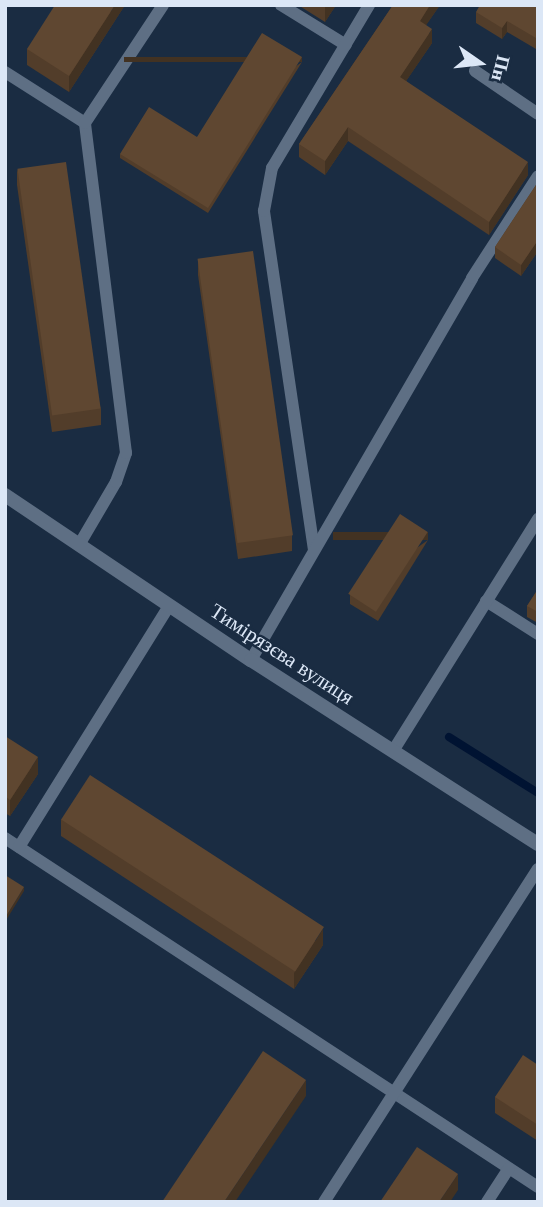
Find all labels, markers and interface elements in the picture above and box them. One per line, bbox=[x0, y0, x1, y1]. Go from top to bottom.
north arrow bbox=[445, 28, 515, 98]
text: Пн bbox=[487, 53, 515, 83]
street label: Тимірязєва вулиця bbox=[205, 598, 359, 710]

